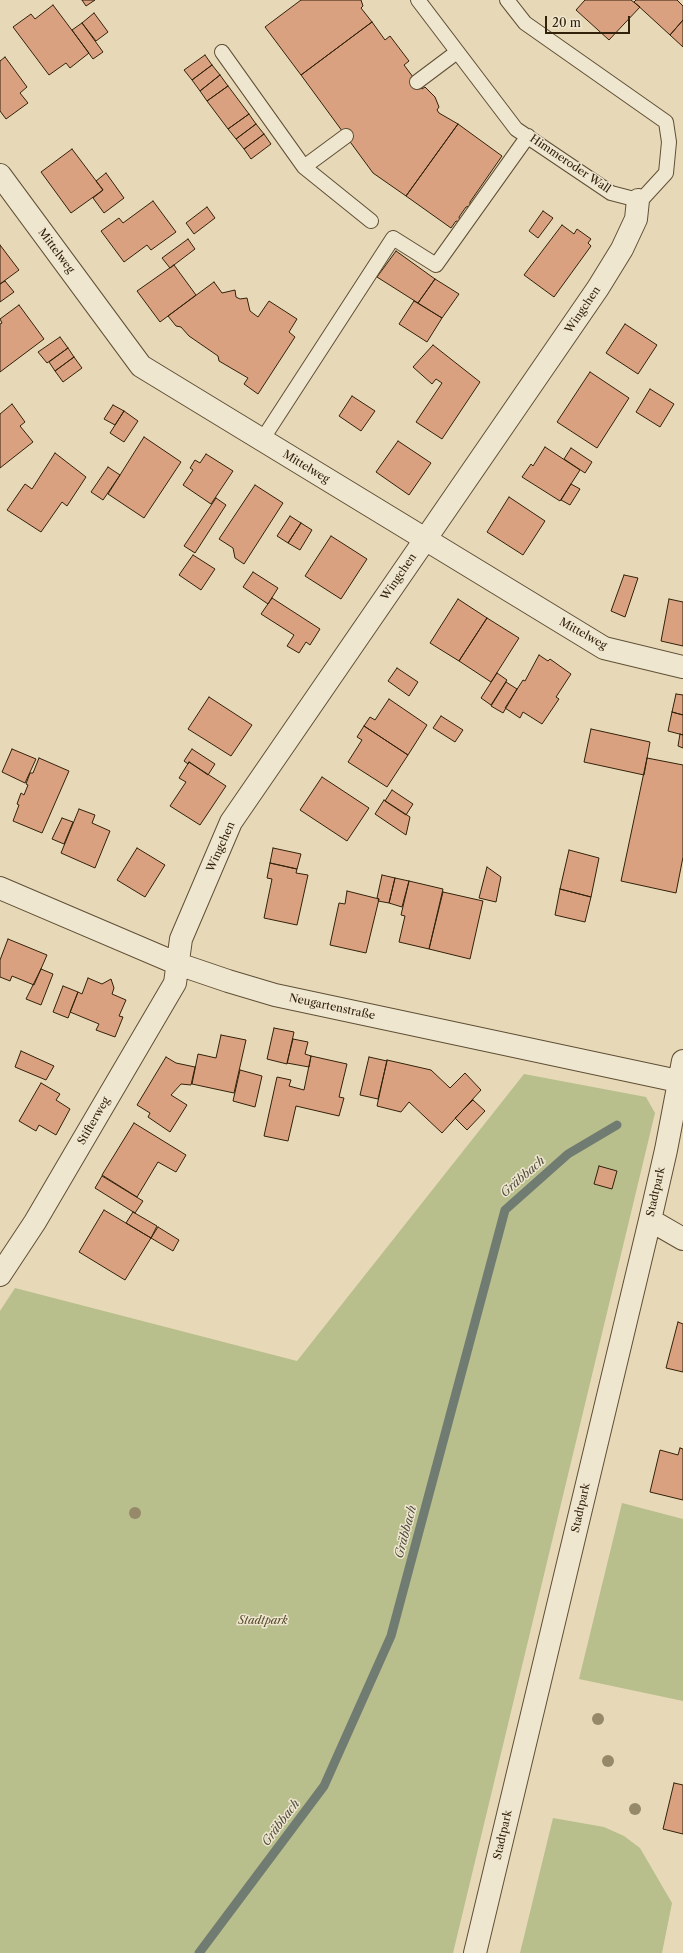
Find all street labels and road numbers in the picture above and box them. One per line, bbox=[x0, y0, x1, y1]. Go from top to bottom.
street label: Himmeroder Wall bbox=[527, 132, 613, 196]
street label: Mittelweg bbox=[35, 226, 77, 276]
street label: Wingchen bbox=[563, 284, 603, 336]
street label: Mittelweg bbox=[280, 448, 332, 486]
street label: Wingchen bbox=[379, 551, 419, 603]
street label: Mittelweg bbox=[557, 616, 609, 652]
street label: Wingchen bbox=[204, 820, 238, 874]
street label: Neugartenstraße bbox=[288, 991, 376, 1023]
street label: Stifterweg bbox=[75, 1095, 113, 1147]
street label: Stadtpark bbox=[644, 1166, 668, 1218]
street label: Stadtpark bbox=[569, 1482, 593, 1534]
street label: Stadtpark bbox=[491, 1809, 515, 1861]

